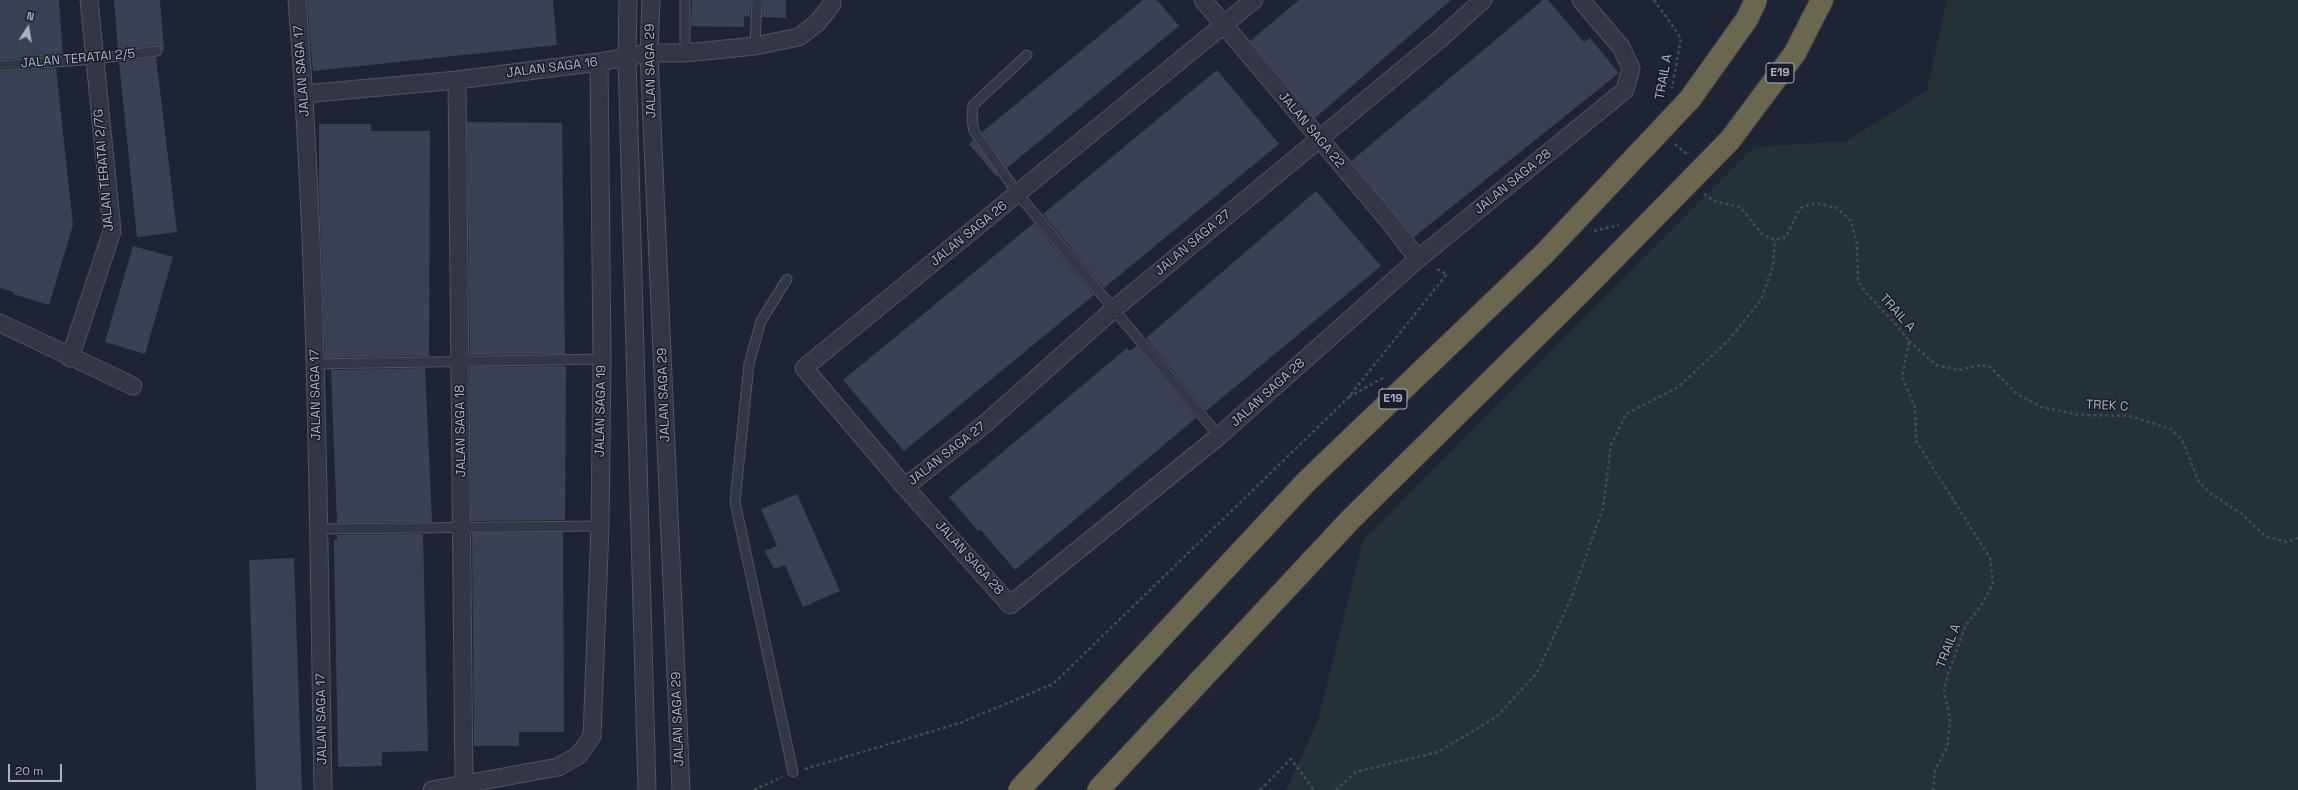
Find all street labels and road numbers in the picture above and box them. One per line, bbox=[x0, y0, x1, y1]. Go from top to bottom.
street label: JALAN SAGA 29 bbox=[642, 24, 660, 118]
street label: JALAN SAGA 17 bbox=[291, 25, 313, 117]
street label: JALAN TERATAI 2/5 bbox=[20, 46, 136, 72]
street label: TRAIL A bbox=[1652, 53, 1676, 101]
street label: JALAN SAGA 16 bbox=[505, 55, 599, 81]
road number: E19 bbox=[1766, 63, 1794, 83]
street label: JALAN SAGA 22 bbox=[1275, 89, 1347, 171]
street label: JALAN TERATAI 2/7G bbox=[91, 108, 117, 232]
street label: JALAN SAGA 28 bbox=[1471, 146, 1555, 218]
street label: JALAN SAGA 26 bbox=[927, 198, 1011, 270]
street label: JALAN SAGA 27 bbox=[1152, 207, 1234, 279]
street label: TRAIL A bbox=[1876, 291, 1918, 335]
street label: JALAN SAGA 29 bbox=[655, 347, 673, 443]
street label: JALAN SAGA 17 bbox=[307, 349, 325, 441]
street label: JALAN SAGA 28 bbox=[1228, 355, 1308, 431]
street label: JALAN SAGA 19 bbox=[592, 365, 610, 457]
street label: JALAN SAGA 18 bbox=[452, 385, 470, 477]
road number: E19 bbox=[1379, 389, 1407, 409]
street label: TREK C bbox=[2085, 397, 2129, 415]
street label: JALAN SAGA 27 bbox=[905, 419, 989, 489]
street label: JALAN SAGA 28 bbox=[931, 518, 1007, 598]
street label: TRAIL A bbox=[1934, 622, 1964, 670]
street label: JALAN SAGA 29 bbox=[669, 671, 687, 767]
street label: JALAN SAGA 17 bbox=[313, 673, 331, 765]

